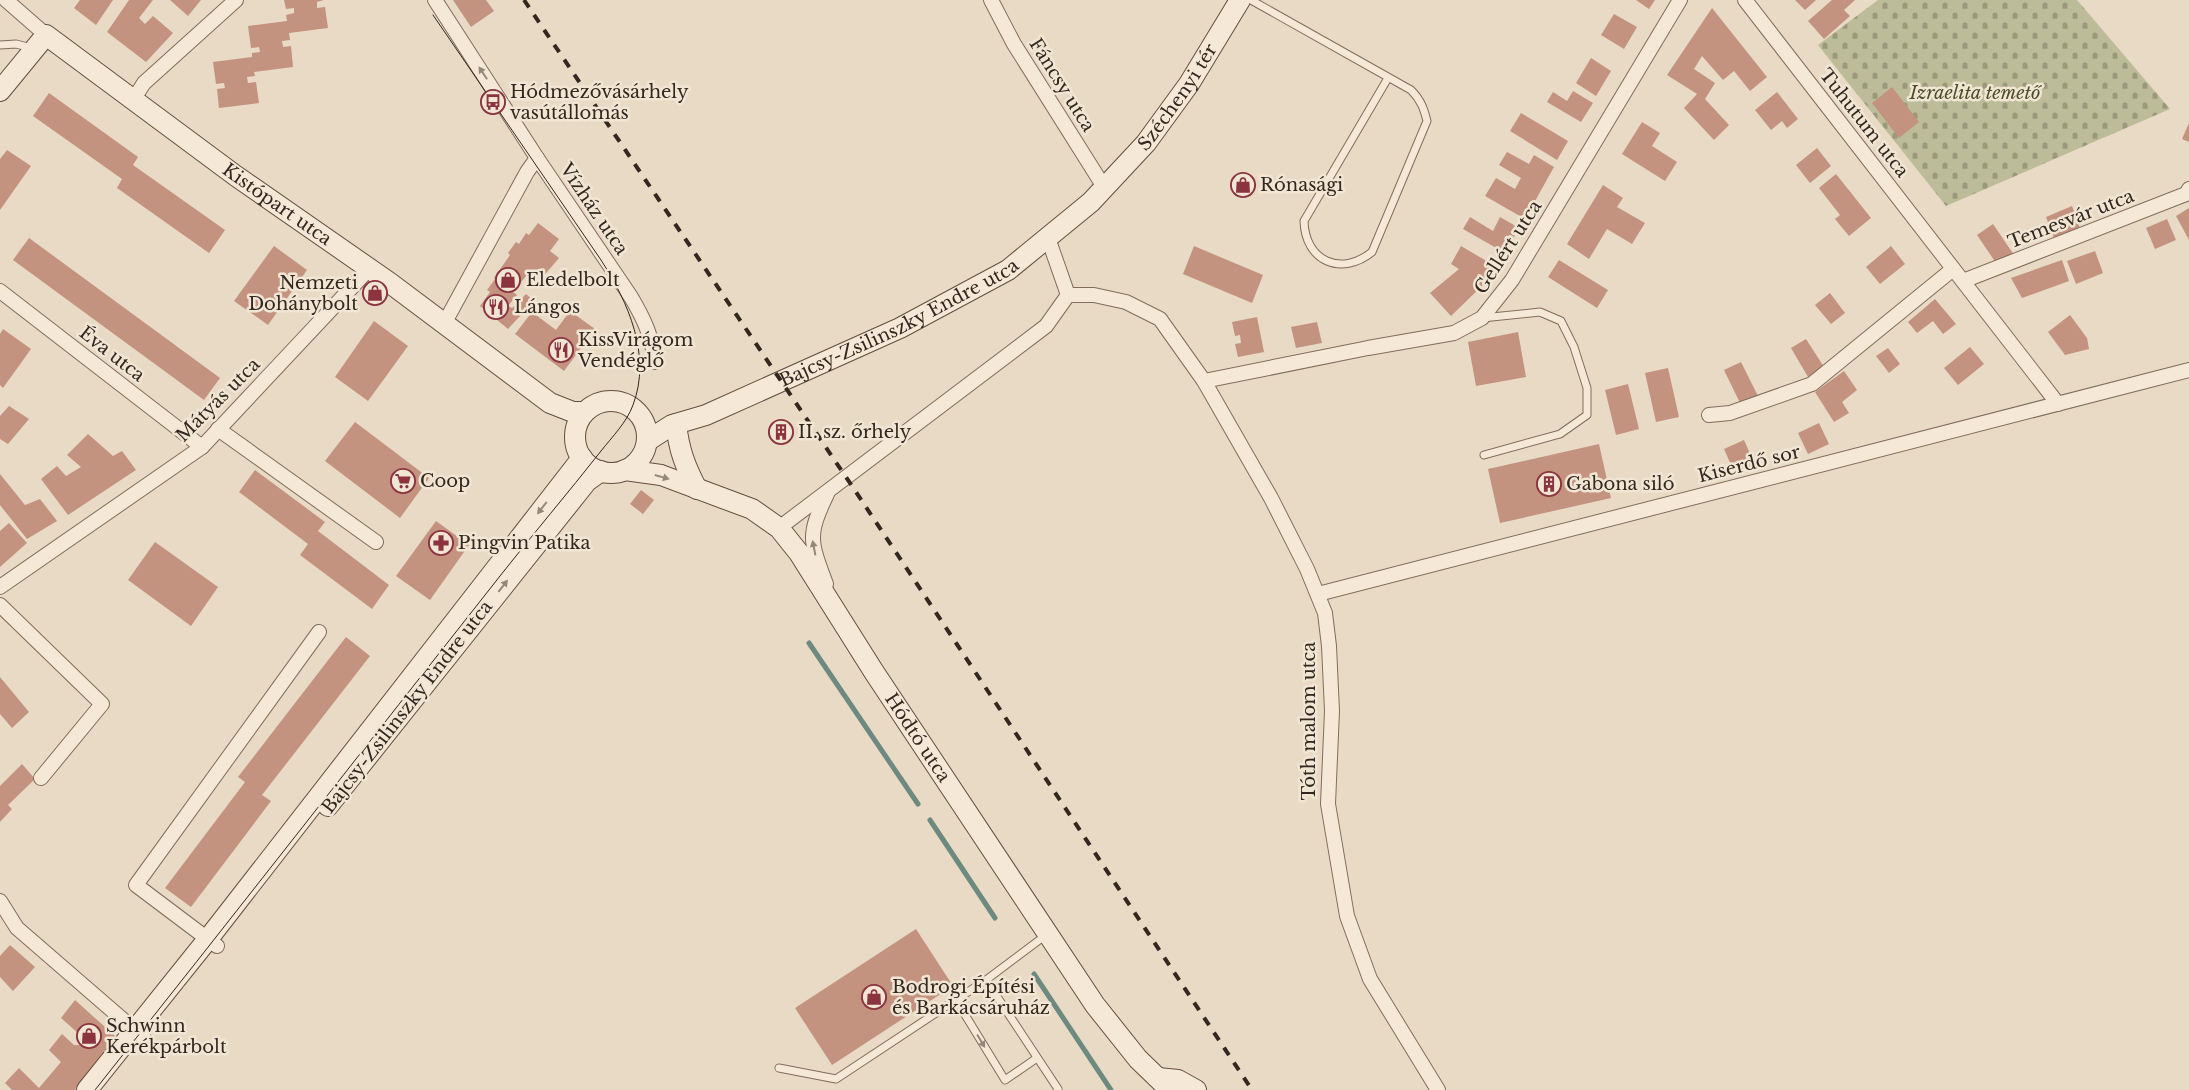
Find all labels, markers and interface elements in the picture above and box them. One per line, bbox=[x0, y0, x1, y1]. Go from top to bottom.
street label: Fáncsy utca bbox=[1025, 34, 1099, 136]
street label: Széchenyi tér bbox=[1133, 39, 1222, 155]
street label: Tuhutum utca bbox=[1815, 64, 1913, 182]
one-way arrow bbox=[478, 67, 487, 80]
place label: Hódmezővásárhely vasútállomás bbox=[510, 81, 689, 124]
park label: Izraelita temető bbox=[1909, 82, 2042, 104]
bus stop icon: Hódmezővásárhely vasútállomás bbox=[480, 89, 506, 115]
street label: Vízház utca bbox=[555, 158, 633, 259]
street label: Kistópart utca bbox=[218, 159, 336, 250]
shop icon: Rónasági bbox=[1230, 172, 1256, 198]
place label: Rónasági bbox=[1260, 174, 1343, 196]
street label: Temesvár utca bbox=[2005, 185, 2137, 253]
street label: Gellért utca bbox=[1470, 196, 1546, 298]
street label: Bajcsy-Zsilinszky Endre utca bbox=[776, 255, 1023, 392]
shop icon: Eledelbolt bbox=[495, 267, 521, 293]
place label: Eledelbolt bbox=[526, 269, 620, 291]
place label: Nemzeti Dohánybolt bbox=[248, 272, 358, 315]
shop icon: Nemzeti Dohánybolt bbox=[362, 280, 388, 306]
restaurant icon: Lángos bbox=[483, 294, 509, 320]
place label: Lángos bbox=[514, 296, 580, 318]
street label: Éva utca bbox=[75, 321, 150, 386]
place label: KissVirágom Vendéglő bbox=[577, 329, 693, 372]
restaurant icon: KissVirágom Vendéglő bbox=[548, 337, 574, 363]
street label: Mátyás utca bbox=[172, 353, 265, 446]
building icon: II. sz. őrhely bbox=[768, 419, 794, 445]
place label: II. sz. őrhely bbox=[798, 421, 912, 443]
street label: Kiserdő sor bbox=[1696, 441, 1803, 487]
supermarket icon: Coop bbox=[390, 468, 416, 494]
place label: Coop bbox=[420, 470, 470, 492]
building icon: Gabona siló bbox=[1536, 471, 1562, 497]
one-way arrow bbox=[655, 473, 670, 481]
place label: Gabona siló bbox=[1566, 473, 1674, 495]
one-way arrow bbox=[537, 502, 548, 515]
pharmacy icon: Pingvin Patika bbox=[428, 530, 454, 556]
place label: Pingvin Patika bbox=[458, 532, 591, 554]
one-way arrow bbox=[810, 540, 818, 556]
one-way arrow bbox=[498, 579, 508, 592]
street label: Bajcsy-Zsilinszky Endre utca bbox=[317, 596, 497, 818]
street label: Tóth malom utca bbox=[1298, 642, 1320, 800]
street label: Hódtó utca bbox=[880, 689, 955, 786]
place label: Bodrogi Építési és Barkácsáruház bbox=[892, 975, 1050, 1019]
shop icon: Bodrogi Építési és Barkácsáruház bbox=[861, 984, 887, 1010]
place label: Schwinn Kerékpárbolt bbox=[106, 1015, 227, 1058]
shop icon: Schwinn Kerékpárbolt bbox=[76, 1023, 102, 1049]
one-way arrow bbox=[977, 1035, 986, 1048]

